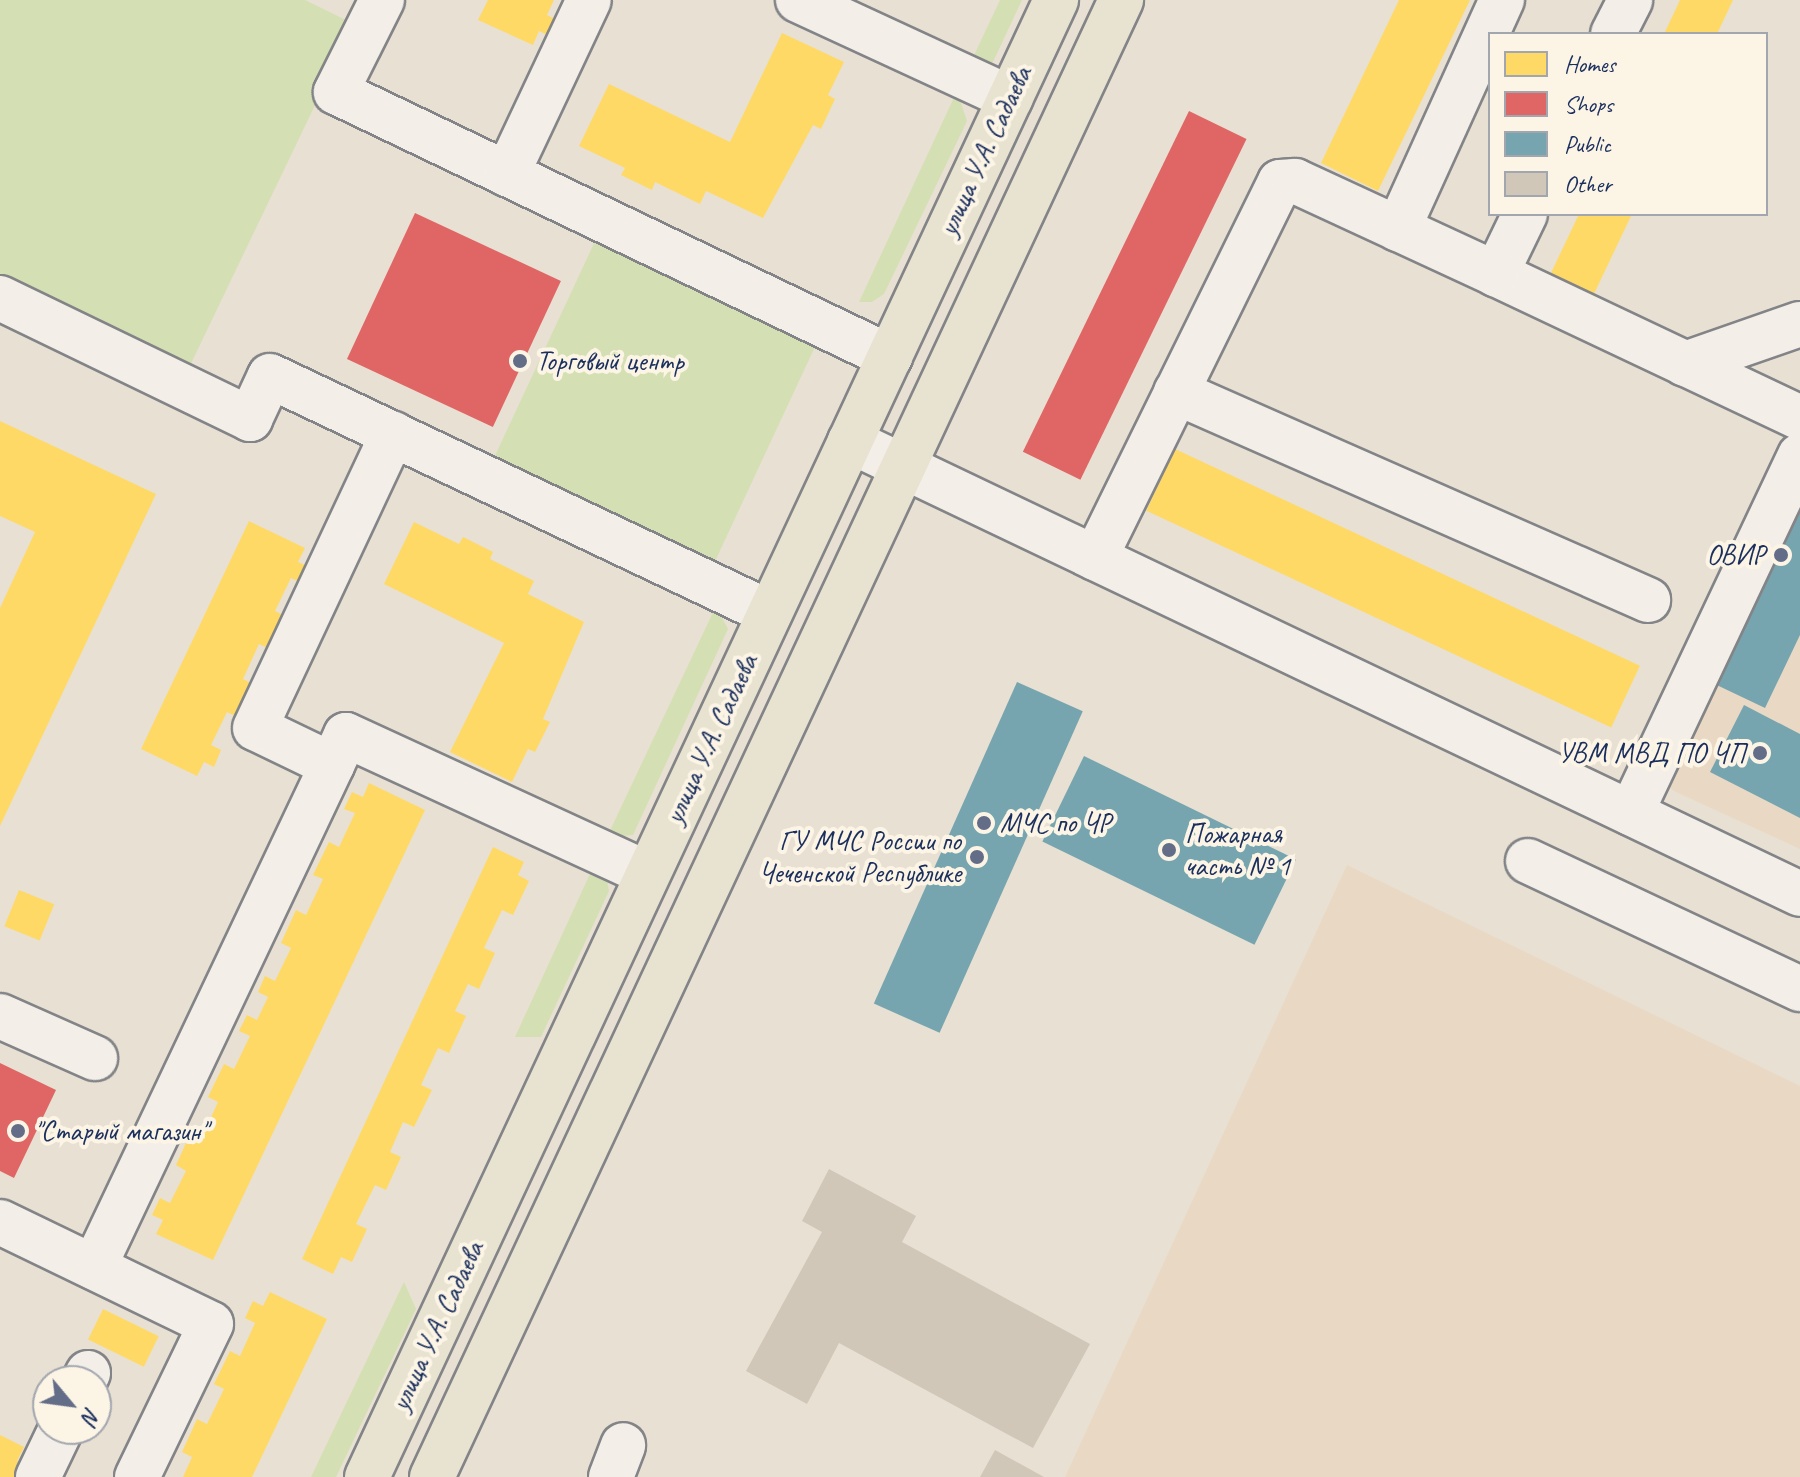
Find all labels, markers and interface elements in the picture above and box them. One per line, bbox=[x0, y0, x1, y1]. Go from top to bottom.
legend bbox=[1488, 32, 1768, 216]
text: Homes bbox=[1564, 49, 1615, 79]
street label: улица У.А. Садаева bbox=[931, 61, 1039, 241]
text: Shops bbox=[1564, 89, 1613, 119]
text: Public bbox=[1564, 129, 1611, 159]
text: Other bbox=[1564, 169, 1612, 199]
place label: Торговый центр bbox=[536, 344, 684, 378]
marker: Торговый центр bbox=[511, 352, 529, 370]
place label: ОВИР bbox=[1706, 538, 1765, 572]
marker: ОВИР bbox=[1772, 546, 1790, 564]
street label: улица У.А. Садаева bbox=[657, 649, 765, 829]
place label: УВМ МВД ПО ЧП bbox=[1559, 736, 1744, 770]
marker: УВМ МВД ПО ЧП bbox=[1751, 744, 1769, 762]
place label: МЧС по ЧР bbox=[1000, 806, 1111, 840]
marker: МЧС по ЧР bbox=[975, 814, 993, 832]
place label: Пожарная часть № 1 bbox=[1185, 817, 1290, 883]
place label: ГУ МЧС России по Чеченской Республике bbox=[759, 824, 961, 890]
marker: Пожарная часть № 1 bbox=[1160, 841, 1178, 859]
marker: ГУ МЧС России по Чеченской Республике bbox=[968, 848, 986, 866]
place label: "Старый магазин" bbox=[34, 1114, 207, 1148]
marker: "Старый магазин" bbox=[9, 1122, 27, 1140]
street label: улица У.А. Садаева bbox=[383, 1236, 491, 1416]
north arrow bbox=[32, 1365, 112, 1445]
text: N bbox=[76, 1403, 107, 1428]

